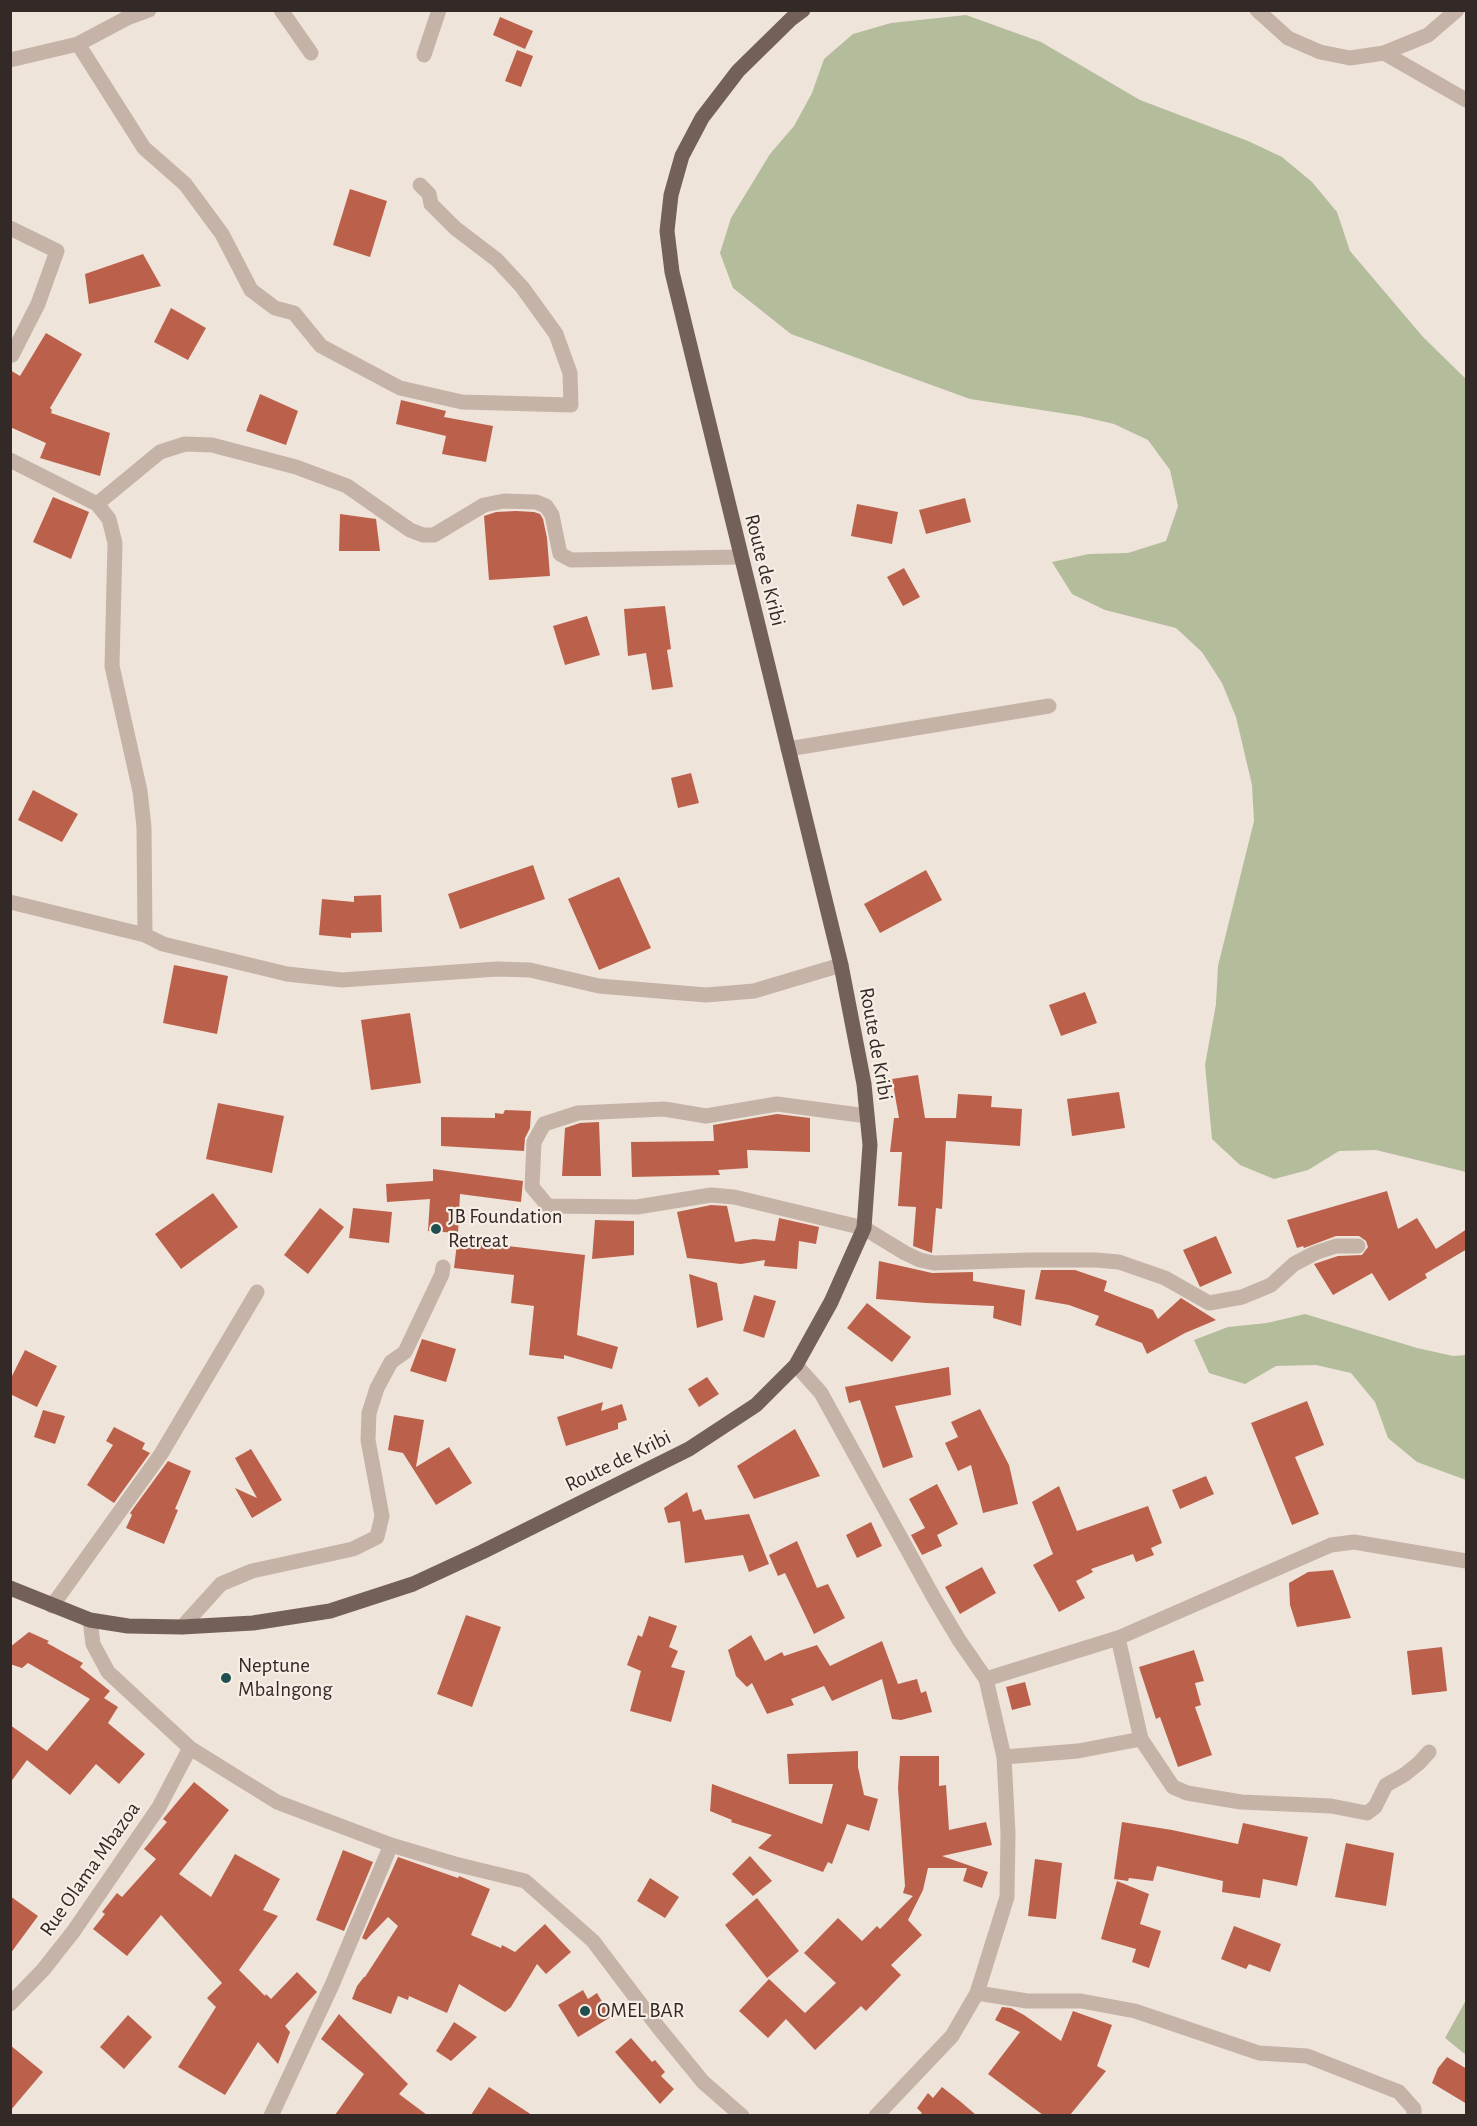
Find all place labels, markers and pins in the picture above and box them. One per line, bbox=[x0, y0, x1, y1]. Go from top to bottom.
place label: JB Foundation Retreat bbox=[448, 1204, 563, 1254]
marker: JB Foundation Retreat bbox=[429, 1222, 443, 1236]
place label: Neptune Mbalngong bbox=[238, 1653, 332, 1703]
marker: Neptune Mbalngong bbox=[219, 1671, 233, 1685]
place label: OMEL BAR bbox=[597, 1998, 684, 2024]
marker: OMEL BAR bbox=[578, 2004, 592, 2018]

